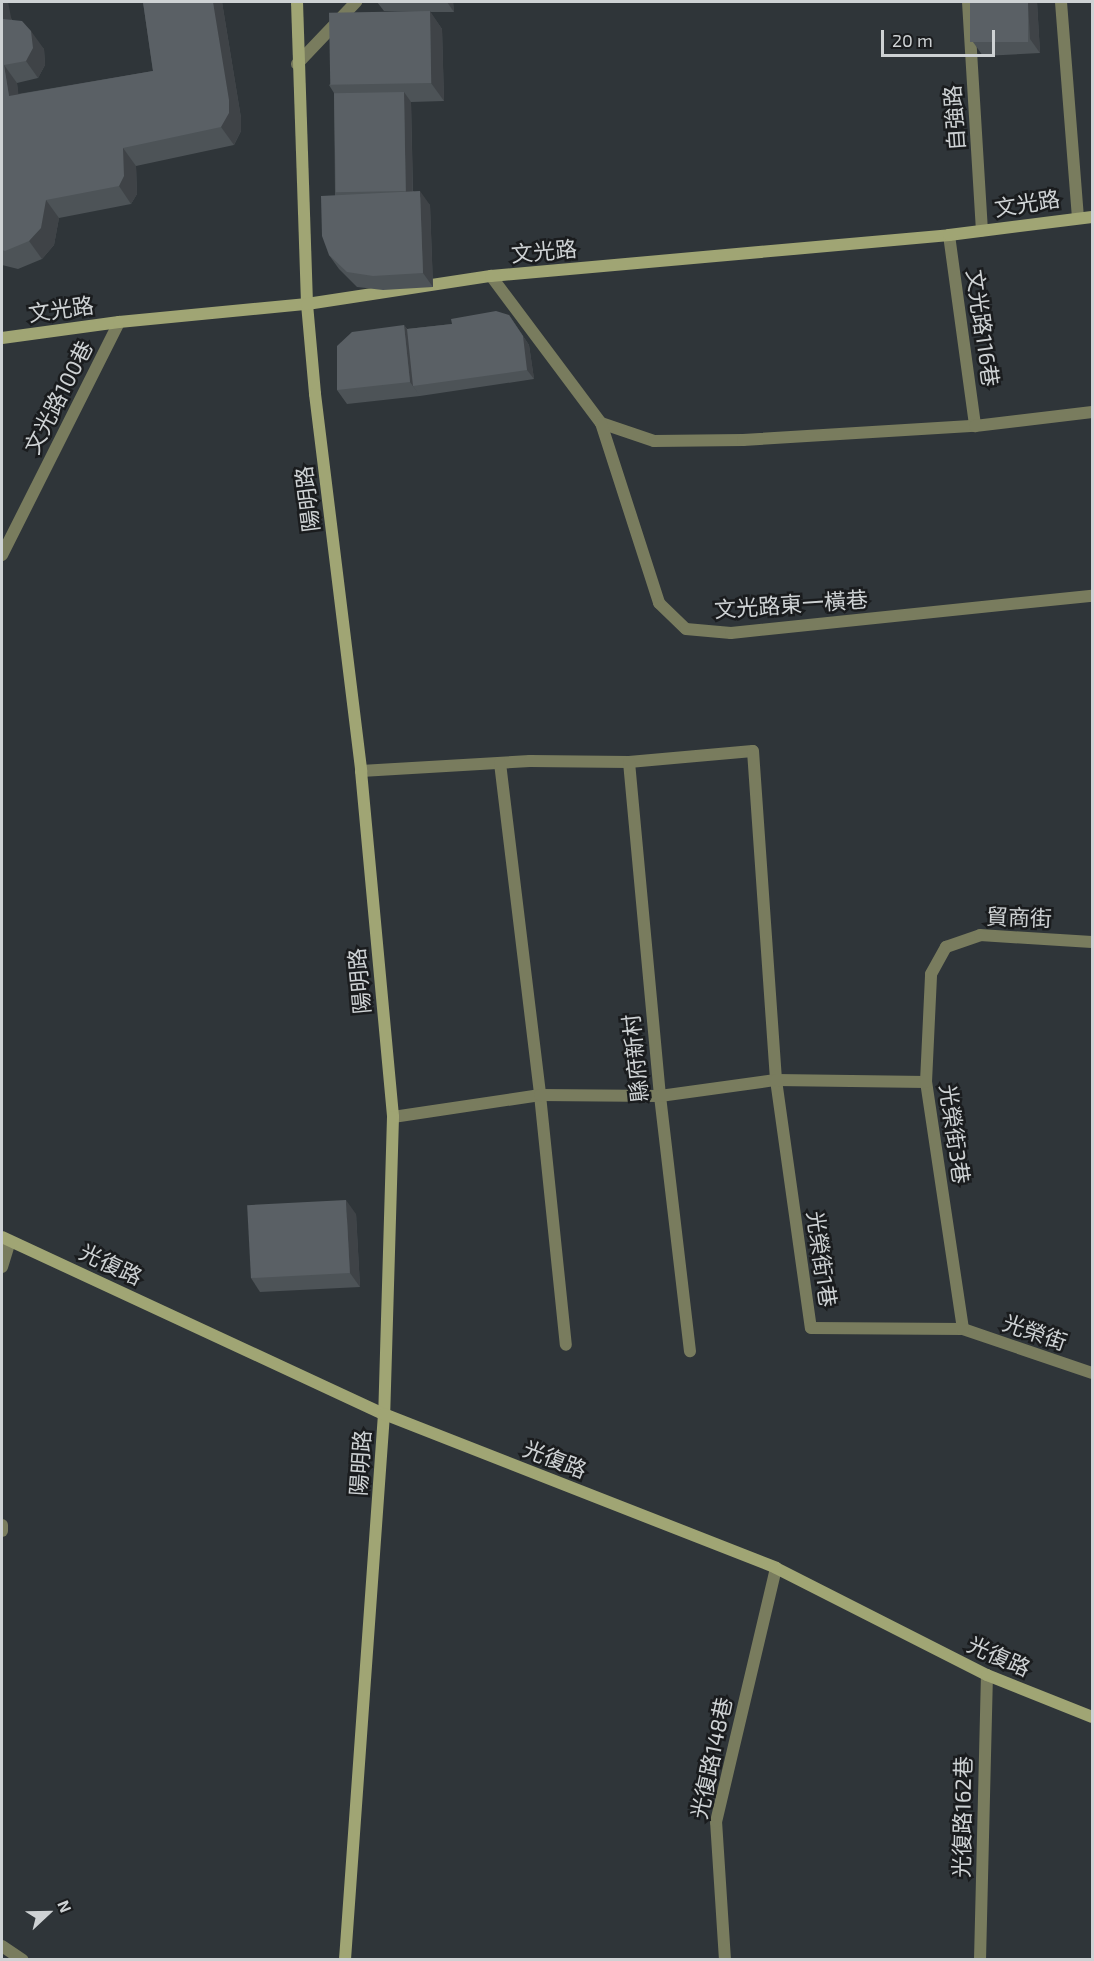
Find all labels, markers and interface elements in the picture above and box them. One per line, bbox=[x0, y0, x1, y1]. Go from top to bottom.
scale bar bbox=[884, 18, 998, 56]
text: 20 m bbox=[892, 29, 933, 51]
street label: 自強路 bbox=[939, 84, 969, 152]
street label: 文光路 bbox=[992, 185, 1062, 221]
street label: 文光路 bbox=[510, 235, 578, 267]
street label: 文光路116巷 bbox=[962, 268, 1004, 388]
street label: 文光路 bbox=[26, 291, 96, 327]
street label: 文光路100巷 bbox=[18, 336, 98, 458]
street label: 陽明路 bbox=[290, 465, 324, 533]
street label: 文光路東一橫巷 bbox=[713, 585, 869, 623]
street label: 貿商街 bbox=[986, 903, 1052, 931]
street label: 陽明路 bbox=[343, 947, 375, 1015]
street label: 縣府新村 bbox=[617, 1013, 653, 1103]
street label: 光榮街3巷 bbox=[935, 1083, 975, 1185]
street label: 光榮街1巷 bbox=[802, 1209, 842, 1309]
street label: 光復路 bbox=[76, 1238, 146, 1290]
street label: 光榮街 bbox=[1000, 1309, 1070, 1355]
street label: 陽明路 bbox=[345, 1429, 375, 1497]
street label: 光復路 bbox=[519, 1435, 591, 1483]
street label: 光復路 bbox=[963, 1631, 1035, 1681]
street label: 光復路148巷 bbox=[685, 1695, 737, 1821]
street label: 光復路162巷 bbox=[948, 1756, 976, 1878]
north arrow bbox=[18, 1883, 78, 1943]
text: N bbox=[54, 1897, 76, 1915]

